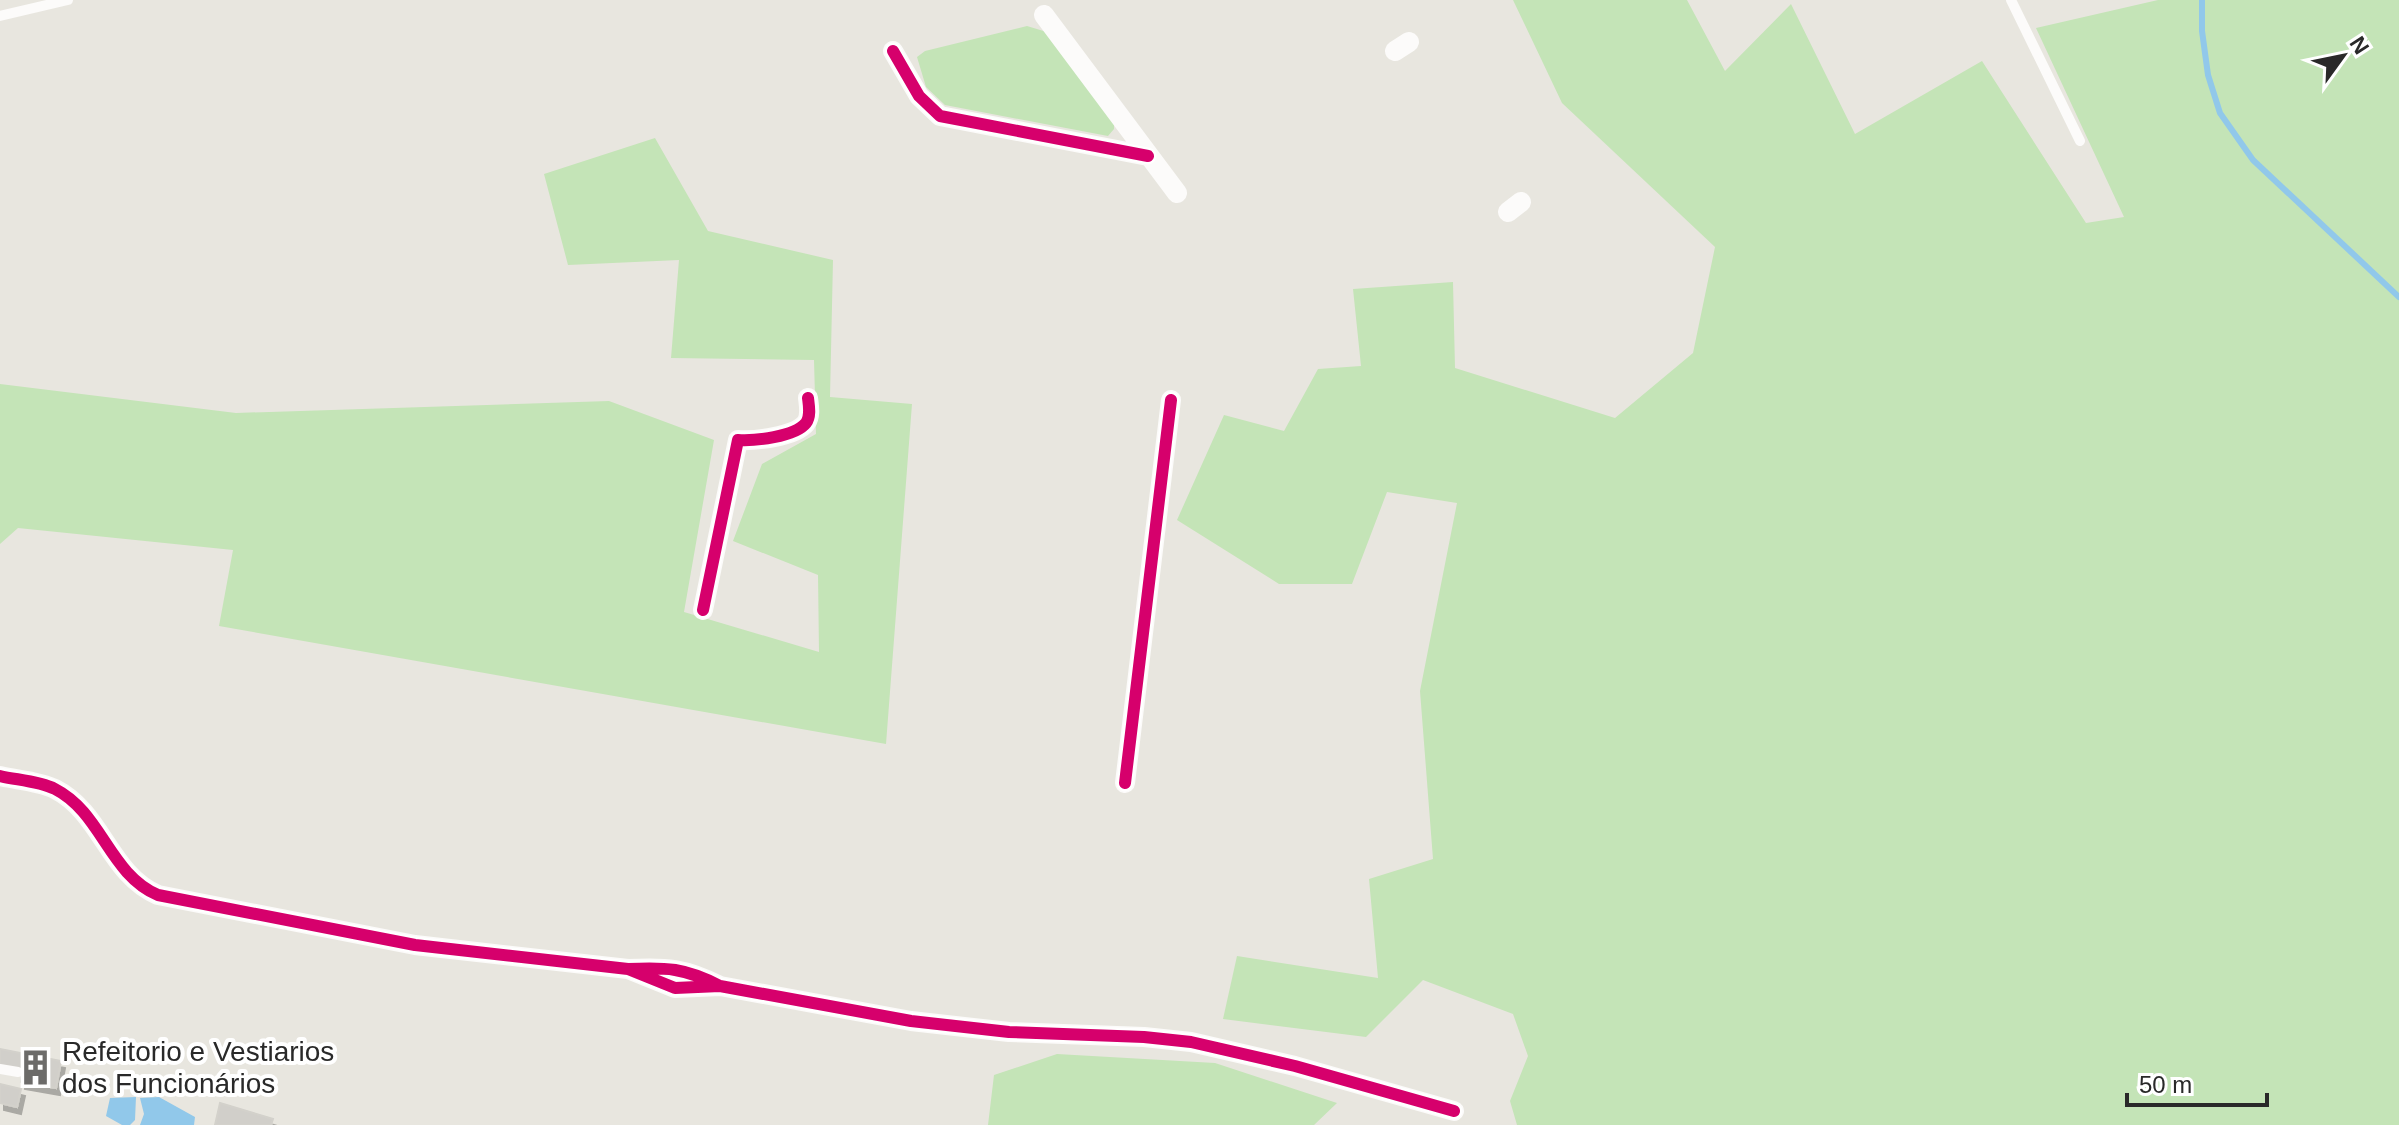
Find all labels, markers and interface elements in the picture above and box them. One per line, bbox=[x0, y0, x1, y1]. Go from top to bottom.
north arrow bbox=[2303, 16, 2383, 96]
text: N bbox=[2345, 32, 2374, 59]
place label: Refeitorio e Vestiarios dos Funcionários bbox=[62, 1036, 334, 1099]
building icon: Refeitorio e Vestiarios dos Funcionários bbox=[17, 1048, 55, 1086]
scale bar bbox=[2127, 1057, 2267, 1107]
text: 50 m bbox=[2139, 1071, 2192, 1098]

